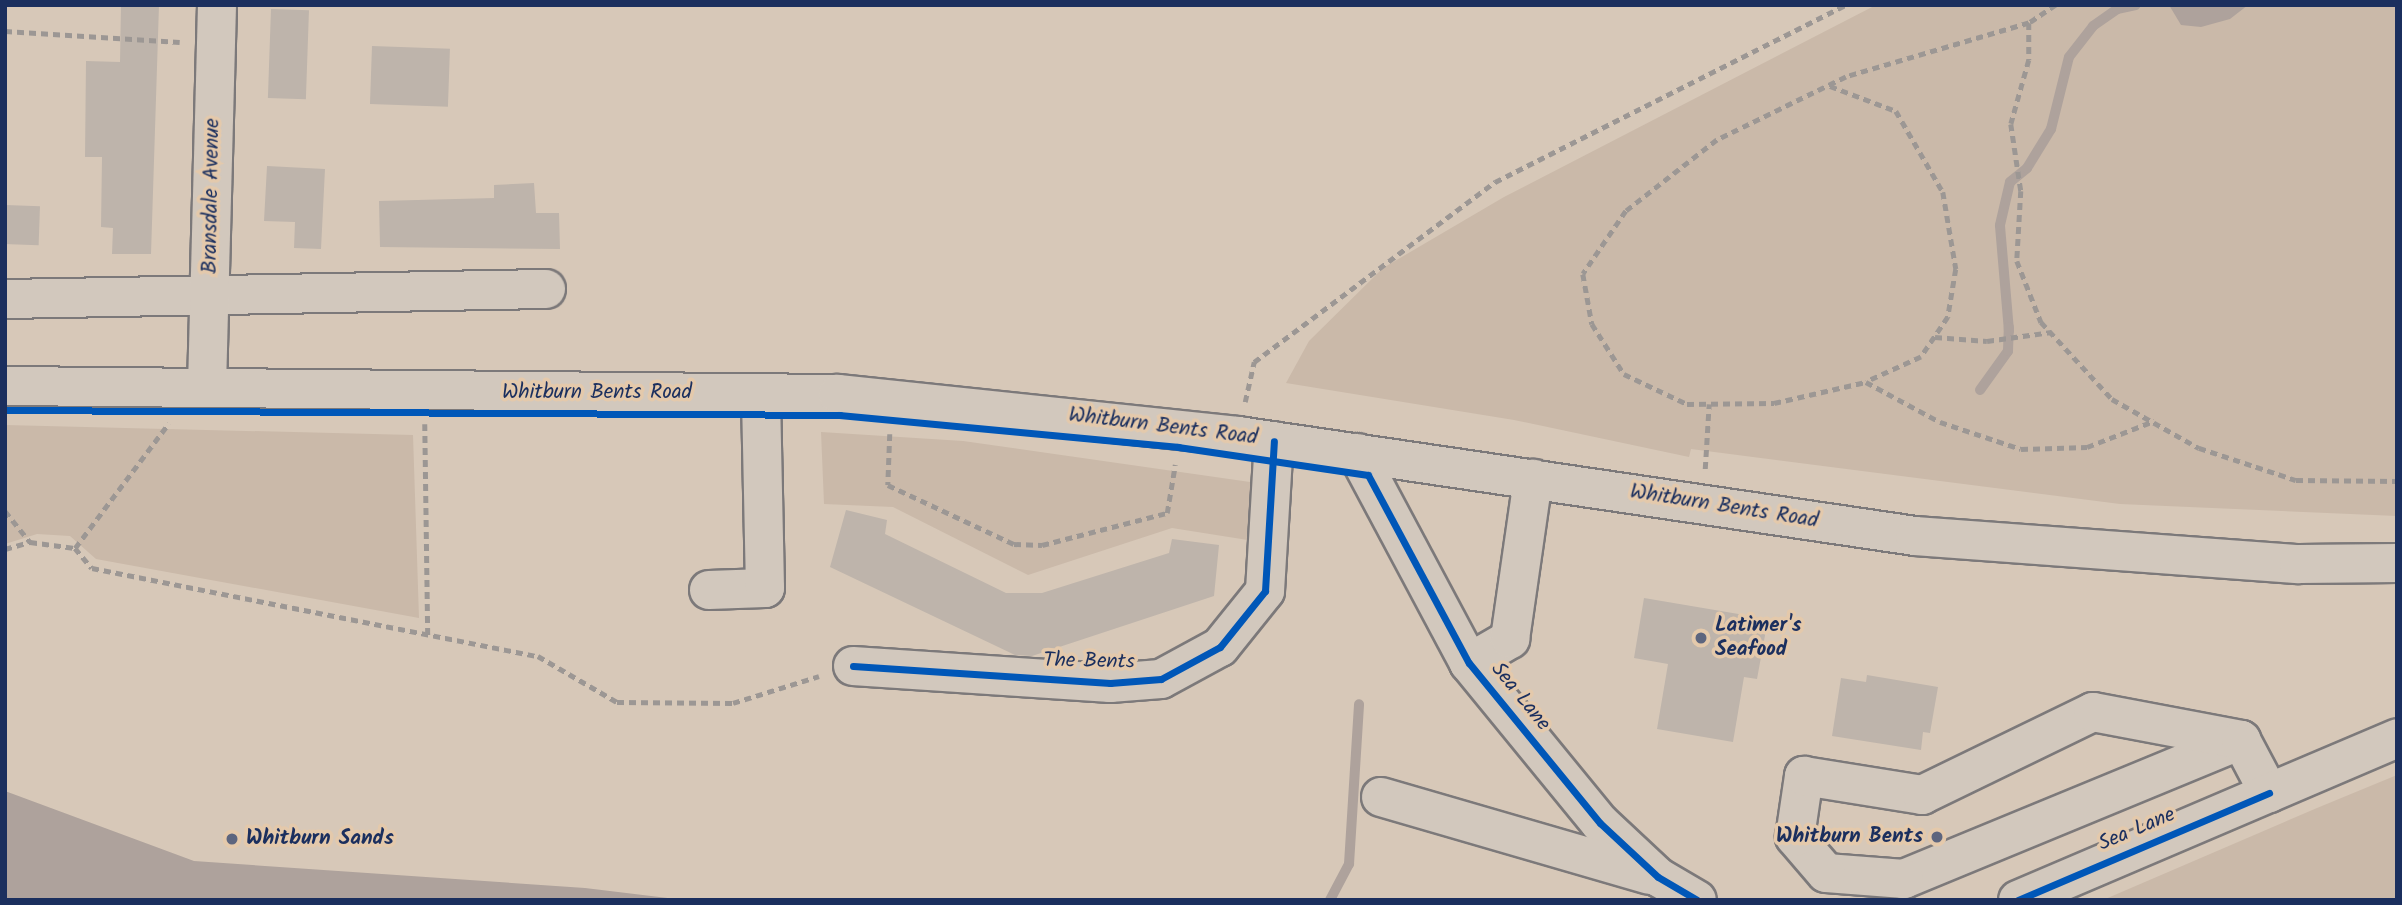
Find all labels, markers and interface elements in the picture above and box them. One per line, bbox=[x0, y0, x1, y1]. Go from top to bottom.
street label: Bransdale Avenue bbox=[198, 118, 226, 274]
street label: Whitburn Bents Road bbox=[502, 380, 692, 406]
street label: Whitburn Bents Road bbox=[1067, 403, 1259, 451]
street label: Whitburn Bents Road bbox=[1628, 480, 1820, 534]
place label: Latimer's Seafood bbox=[1715, 613, 1802, 663]
marker: Latimer's Seafood bbox=[1693, 630, 1709, 646]
street label: The Bents bbox=[1043, 649, 1135, 675]
street label: Sea Lane bbox=[1485, 658, 1555, 736]
street label: Sea Lane bbox=[2095, 803, 2179, 857]
place label: Whitburn Bents bbox=[1776, 824, 1923, 850]
place label: Whitburn Sands bbox=[246, 826, 394, 852]
marker: Whitburn Bents bbox=[1929, 829, 1945, 845]
marker: Whitburn Sands bbox=[224, 831, 240, 847]

